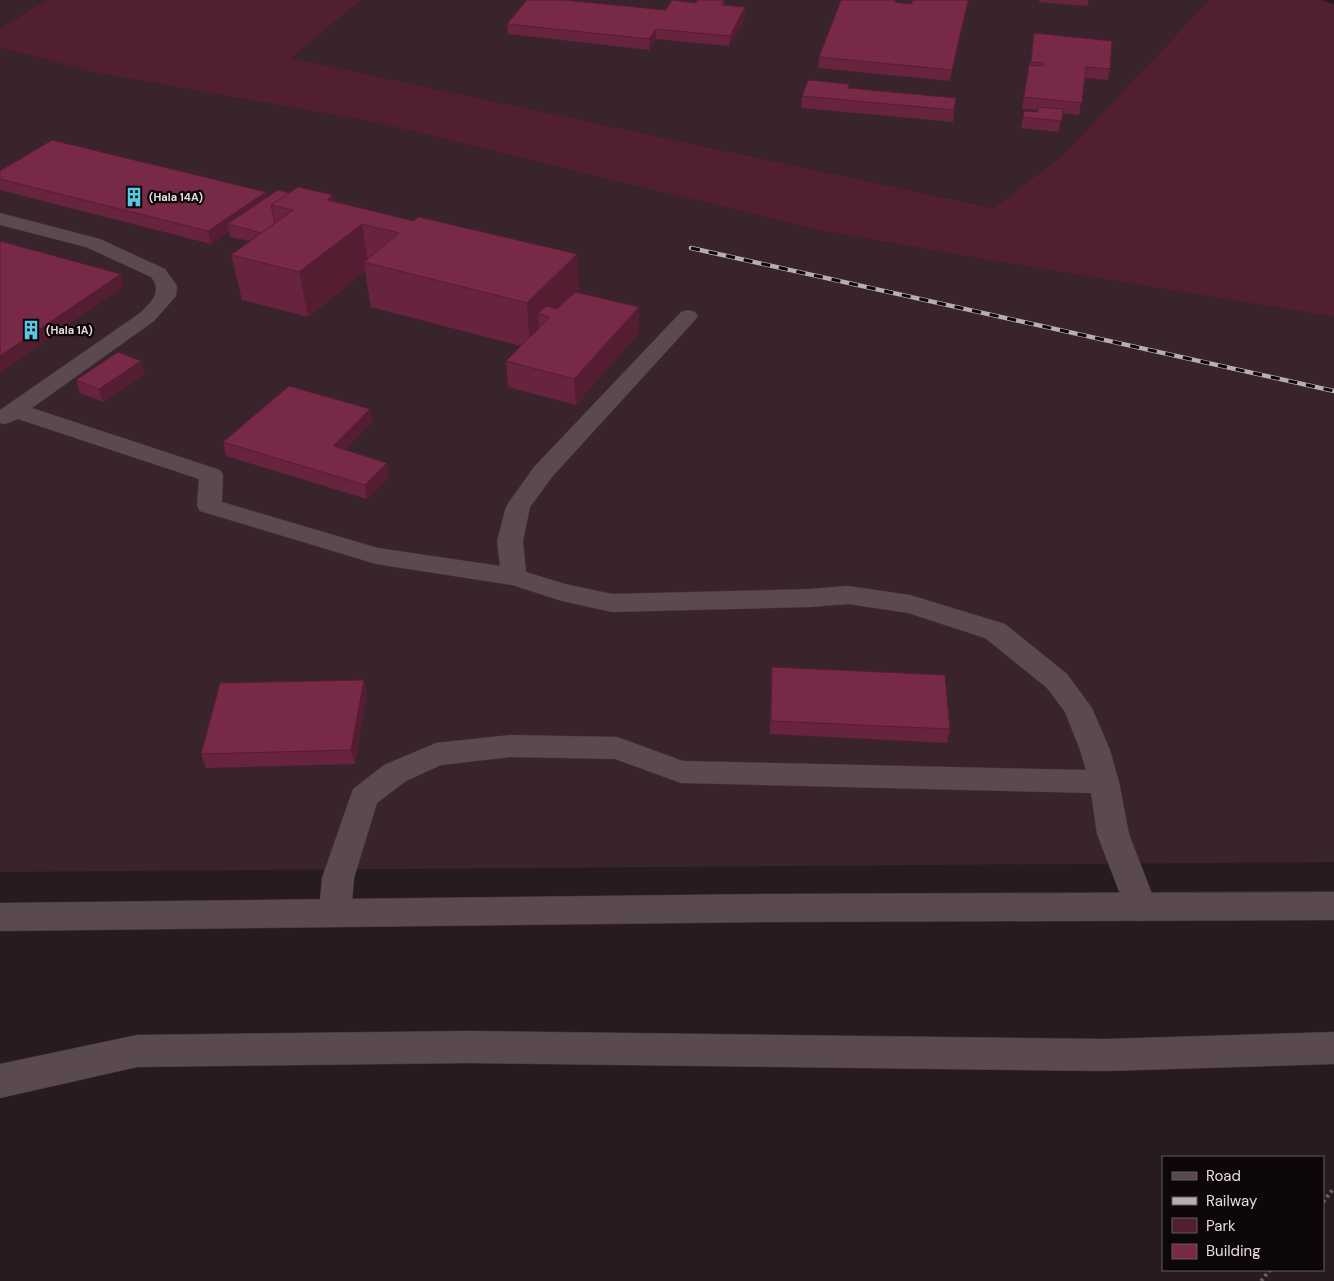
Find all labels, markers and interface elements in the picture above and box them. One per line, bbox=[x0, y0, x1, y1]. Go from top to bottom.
building icon: (Hala 14A) bbox=[123, 186, 145, 208]
place label: (Hala 14A) bbox=[149, 190, 203, 204]
building icon: (Hala 1A) bbox=[20, 319, 42, 341]
place label: (Hala 1A) bbox=[46, 323, 93, 337]
legend bbox=[1162, 1156, 1324, 1271]
text: Road bbox=[1206, 1166, 1241, 1186]
text: Railway bbox=[1206, 1191, 1258, 1211]
text: Park bbox=[1206, 1216, 1236, 1236]
text: Building bbox=[1206, 1241, 1261, 1261]

